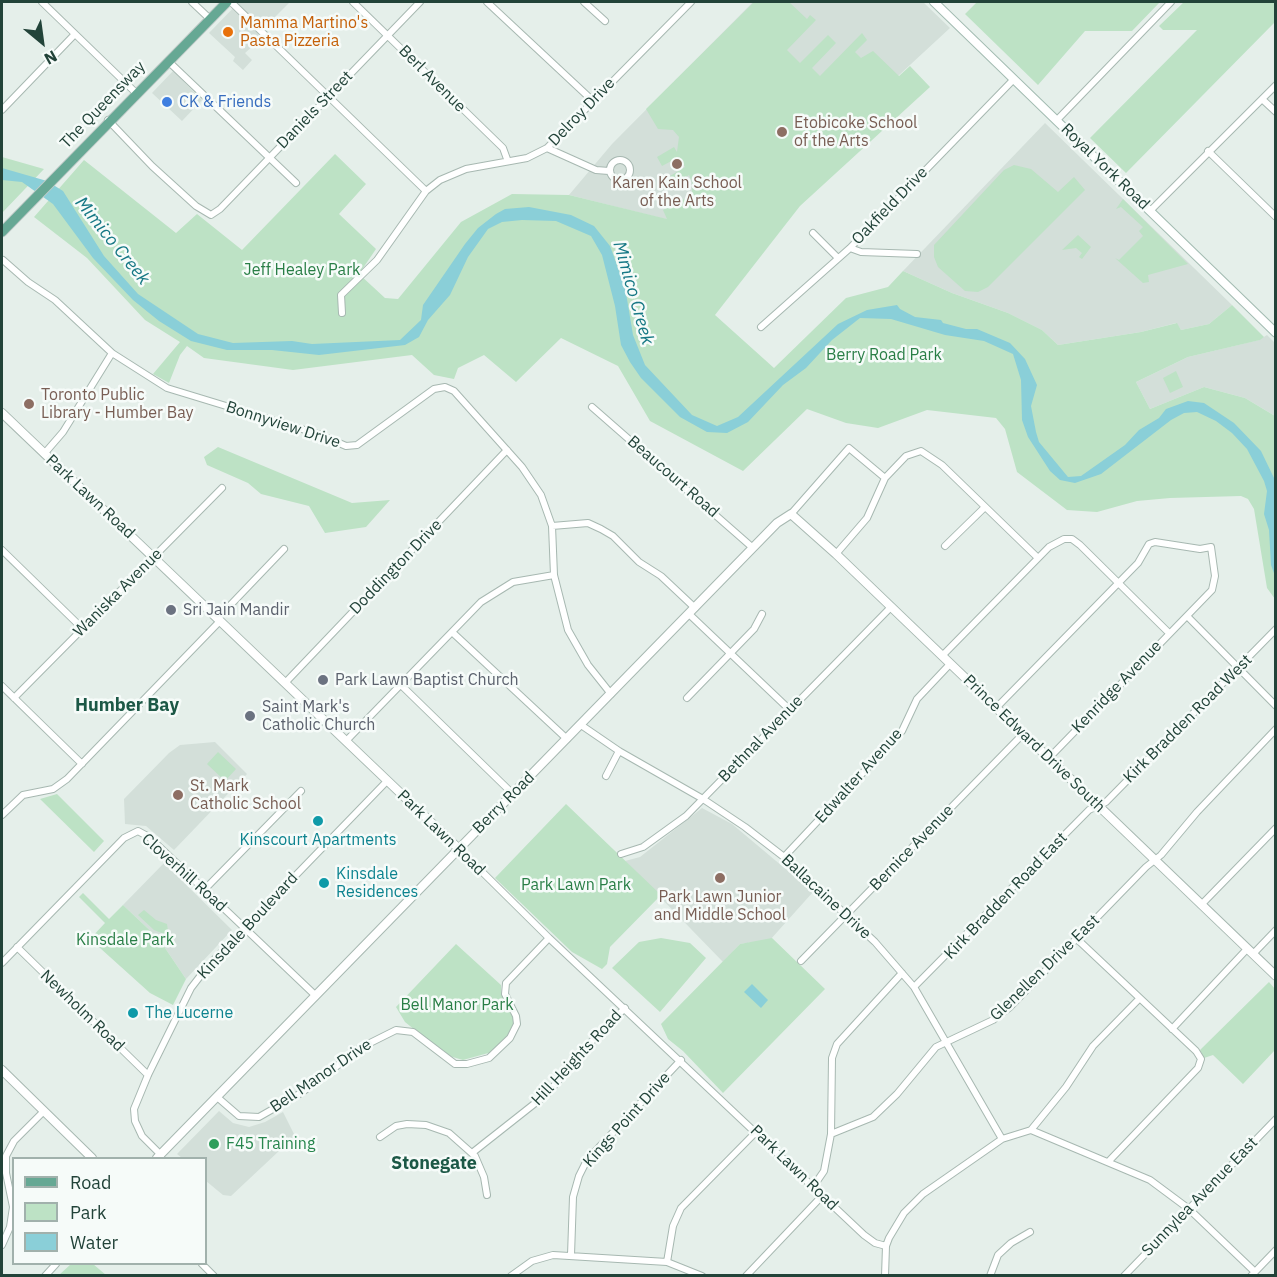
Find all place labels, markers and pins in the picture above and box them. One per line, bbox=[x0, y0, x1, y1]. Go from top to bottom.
place label: Mamma Martino's Pasta Pizzeria bbox=[240, 13, 368, 51]
marker: Mamma Martino's Pasta Pizzeria bbox=[221, 25, 235, 39]
place label: CK & Friends bbox=[179, 92, 271, 112]
marker: CK & Friends bbox=[160, 95, 174, 109]
place label: Etobicoke School of the Arts bbox=[794, 113, 917, 151]
marker: Etobicoke School of the Arts bbox=[775, 125, 789, 139]
marker: Karen Kain School of the Arts bbox=[670, 157, 684, 171]
place label: Karen Kain School of the Arts bbox=[612, 173, 742, 211]
place label: Toronto Public Library - Humber Bay bbox=[41, 385, 194, 423]
marker: Toronto Public Library - Humber Bay bbox=[22, 397, 36, 411]
place label: Sri Jain Mandir bbox=[183, 600, 289, 620]
marker: Sri Jain Mandir bbox=[164, 603, 178, 617]
place label: Park Lawn Baptist Church bbox=[335, 670, 519, 690]
marker: Park Lawn Baptist Church bbox=[316, 673, 330, 687]
place label: Saint Mark's Catholic Church bbox=[262, 697, 375, 735]
marker: Saint Mark's Catholic Church bbox=[243, 709, 257, 723]
place label: St. Mark Catholic School bbox=[190, 776, 301, 814]
marker: St. Mark Catholic School bbox=[171, 788, 185, 802]
marker: Kinscourt Apartments bbox=[311, 814, 325, 828]
place label: Kinscourt Apartments bbox=[239, 830, 397, 850]
place label: Kinsdale Residences bbox=[336, 864, 418, 902]
marker: Park Lawn Junior and Middle School bbox=[713, 871, 727, 885]
marker: Kinsdale Residences bbox=[317, 876, 331, 890]
place label: Park Lawn Junior and Middle School bbox=[654, 887, 786, 925]
place label: The Lucerne bbox=[145, 1003, 233, 1023]
marker: The Lucerne bbox=[126, 1006, 140, 1020]
place label: F45 Training bbox=[226, 1134, 315, 1154]
marker: F45 Training bbox=[207, 1137, 221, 1151]

